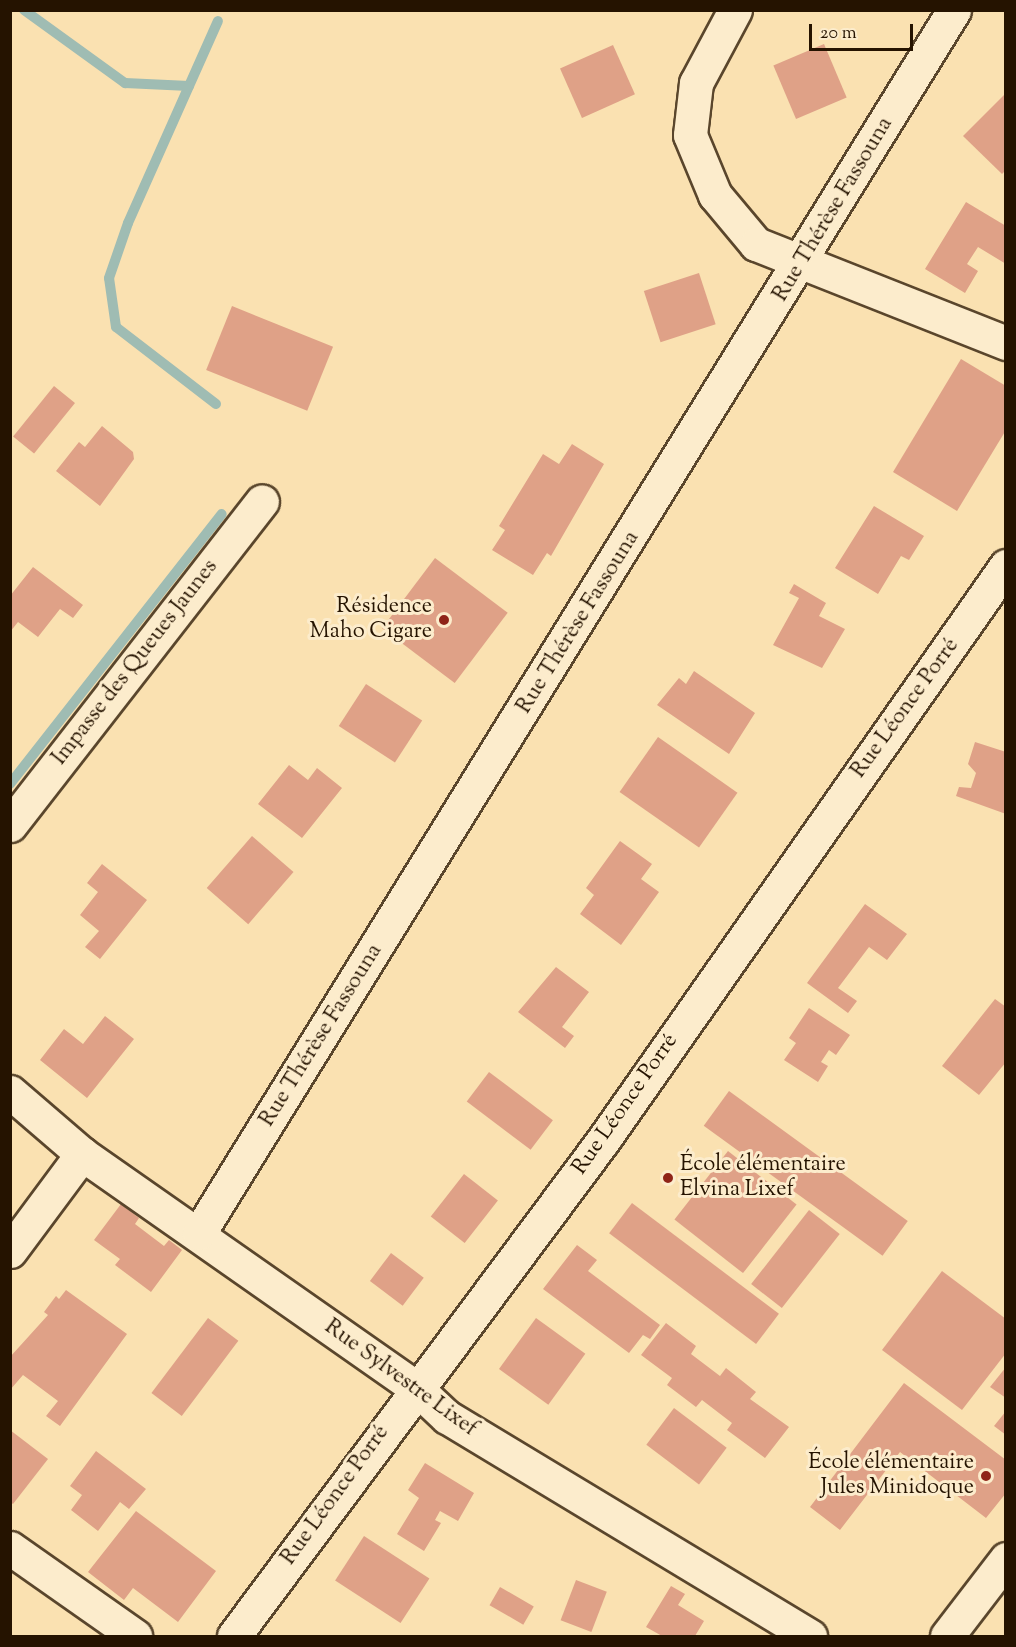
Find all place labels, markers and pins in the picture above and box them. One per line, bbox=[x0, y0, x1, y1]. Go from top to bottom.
place label: Résidence Maho Cigare bbox=[310, 594, 432, 646]
marker: Résidence Maho Cigare bbox=[437, 613, 451, 627]
place label: École élémentaire Elvina Lixef bbox=[680, 1152, 846, 1204]
marker: École élémentaire Elvina Lixef bbox=[661, 1171, 675, 1185]
place label: École élémentaire Jules Minidoque bbox=[808, 1450, 974, 1502]
marker: École élémentaire Jules Minidoque bbox=[979, 1469, 993, 1483]

